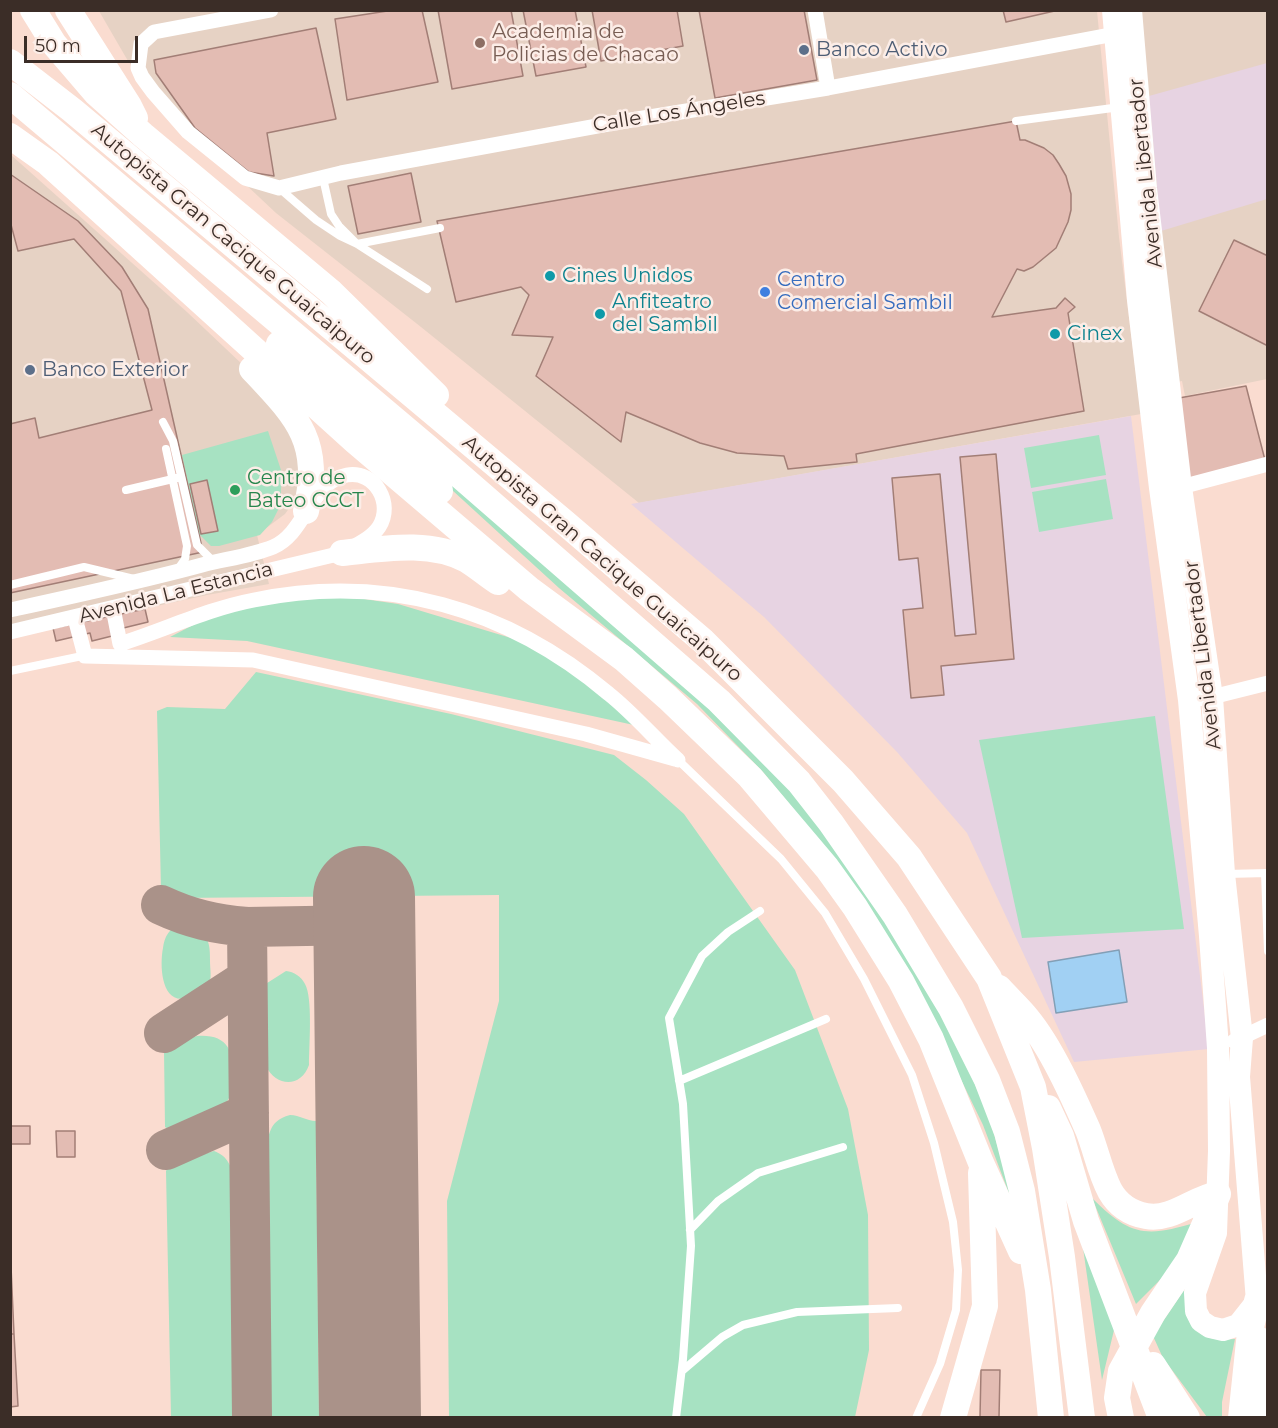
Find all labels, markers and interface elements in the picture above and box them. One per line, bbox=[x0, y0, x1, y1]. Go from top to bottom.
place label: Academia de Policias de Chacao bbox=[492, 20, 679, 67]
scale bar bbox=[27, 24, 141, 62]
text: 50 m bbox=[35, 35, 81, 57]
marker: Academia de Policias de Chacao bbox=[473, 36, 487, 50]
place label: Banco Activo bbox=[816, 38, 947, 62]
marker: Banco Activo bbox=[797, 43, 811, 57]
street label: Avenida Libertador bbox=[1124, 77, 1168, 269]
street label: Calle Los Ángeles bbox=[591, 87, 767, 137]
street label: Autopista Gran Cacique Guaicaipuro bbox=[86, 118, 380, 370]
place label: Cines Unidos bbox=[562, 264, 693, 288]
place label: Centro Comercial Sambil bbox=[777, 268, 953, 315]
marker: Cines Unidos bbox=[543, 269, 557, 283]
marker: Centro Comercial Sambil bbox=[758, 285, 772, 299]
place label: Anfiteatro del Sambil bbox=[612, 290, 718, 337]
marker: Anfiteatro del Sambil bbox=[593, 307, 607, 321]
place label: Cinex bbox=[1067, 322, 1123, 346]
marker: Cinex bbox=[1048, 327, 1062, 341]
place label: Banco Exterior bbox=[42, 358, 189, 382]
marker: Banco Exterior bbox=[23, 363, 37, 377]
street label: Autopista Gran Cacique Guaicaipuro bbox=[457, 431, 747, 687]
place label: Centro de Bateo CCCT bbox=[247, 466, 364, 513]
marker: Centro de Bateo CCCT bbox=[228, 483, 242, 497]
street label: Avenida La Estancia bbox=[77, 557, 275, 629]
street label: Avenida Libertador bbox=[1179, 559, 1227, 751]

